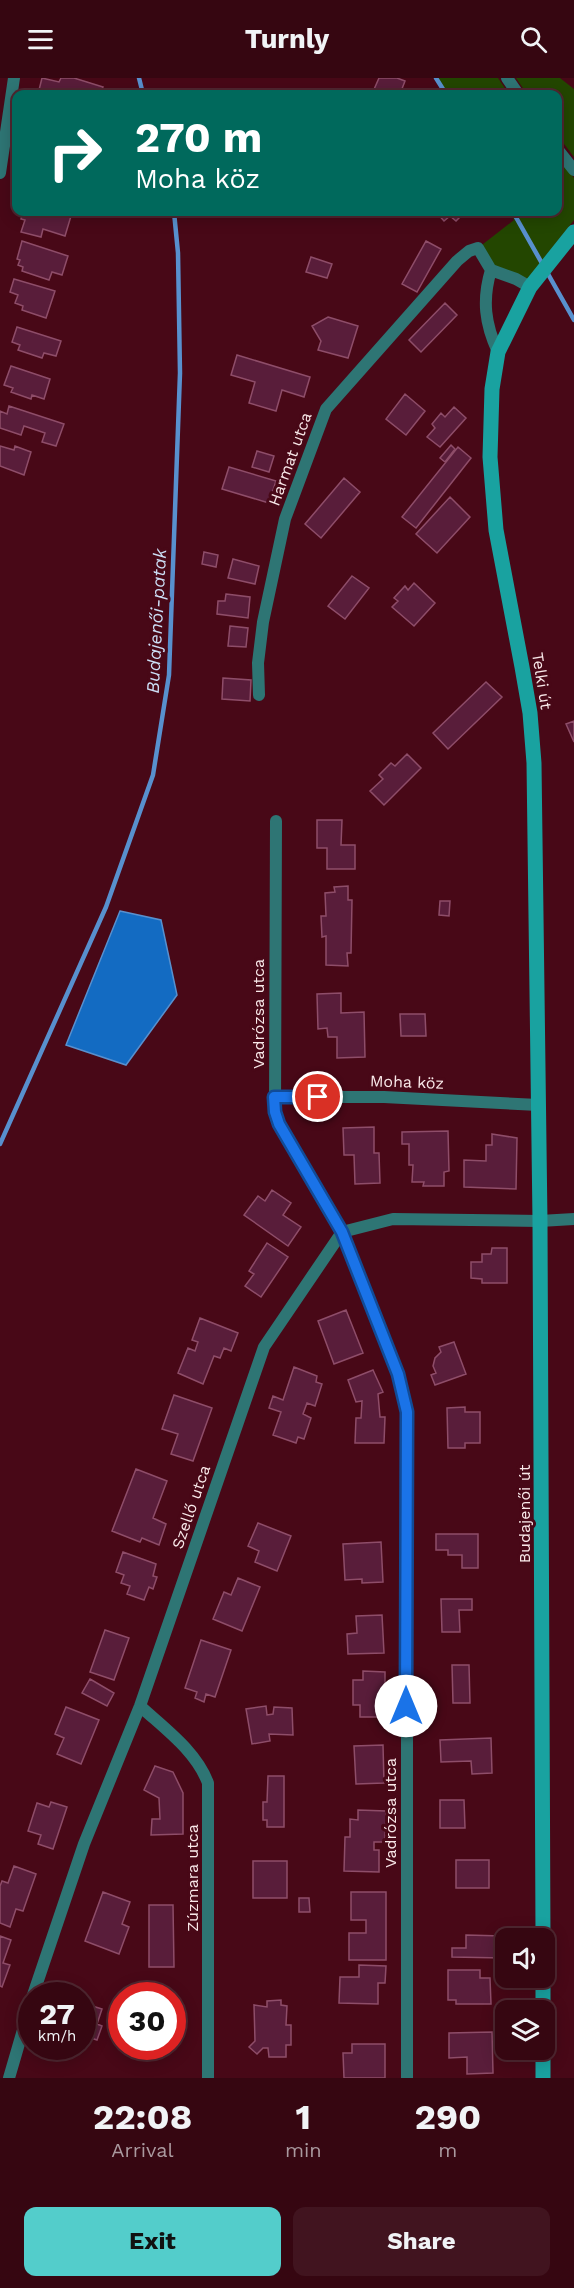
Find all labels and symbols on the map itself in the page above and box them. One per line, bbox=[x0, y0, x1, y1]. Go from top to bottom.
street label: Harmat utca bbox=[264, 410, 316, 508]
water label: Budajenői-patak bbox=[142, 547, 170, 694]
street label: Telki út bbox=[528, 651, 556, 711]
street label: Vadrózsa utca bbox=[249, 959, 268, 1069]
pin bbox=[292, 1071, 343, 1122]
street label: Moha köz bbox=[370, 1071, 444, 1093]
street label: Szellő utca bbox=[168, 1463, 214, 1551]
street label: Budajenői út bbox=[515, 1464, 534, 1563]
position arrow bbox=[374, 1674, 438, 1738]
street label: Vadrózsa utca bbox=[381, 1758, 400, 1868]
street label: Zúzmara utca bbox=[183, 1824, 202, 1932]
speed limit sign: 30 bbox=[108, 1982, 186, 2060]

